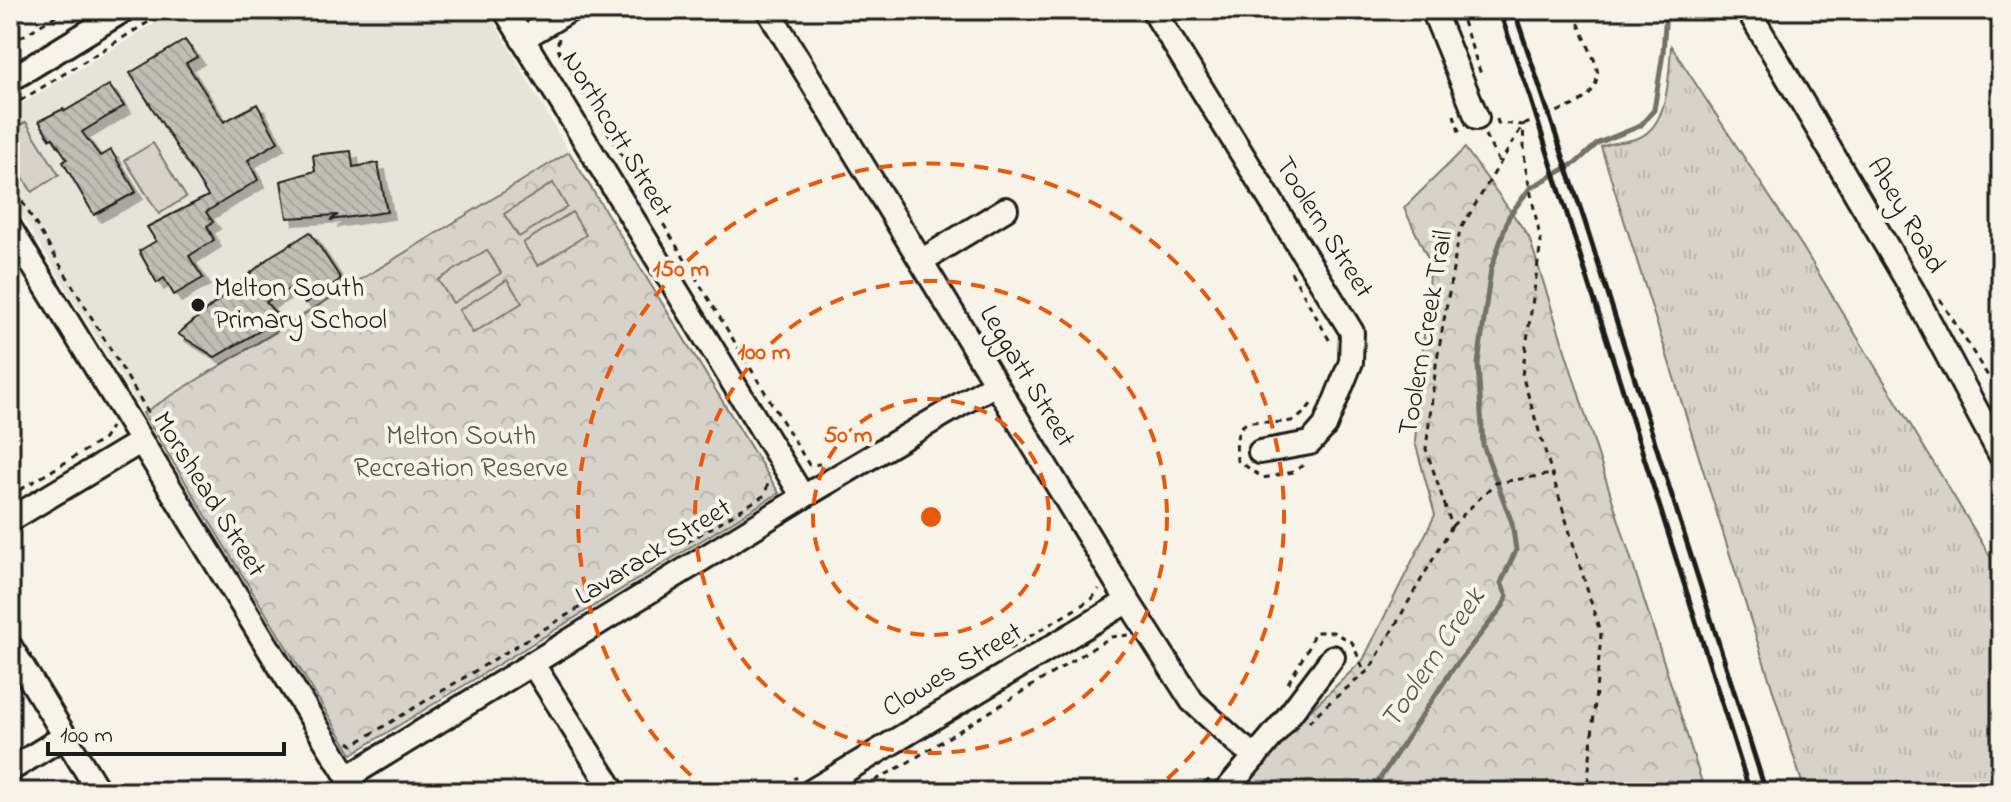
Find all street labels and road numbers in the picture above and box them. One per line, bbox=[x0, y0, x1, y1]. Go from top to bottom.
street label: Northcott Street bbox=[550, 44, 682, 226]
street label: Toolern Street bbox=[1263, 149, 1383, 307]
street label: Abey Road bbox=[1855, 150, 1955, 282]
street label: Toolern Creek Trail bbox=[1389, 227, 1465, 439]
street label: Leggatt Street bbox=[967, 298, 1085, 456]
street label: Morshead Street bbox=[141, 404, 275, 586]
street label: Lavarack Street bbox=[568, 489, 740, 617]
street label: Clowes Street bbox=[875, 613, 1031, 729]

